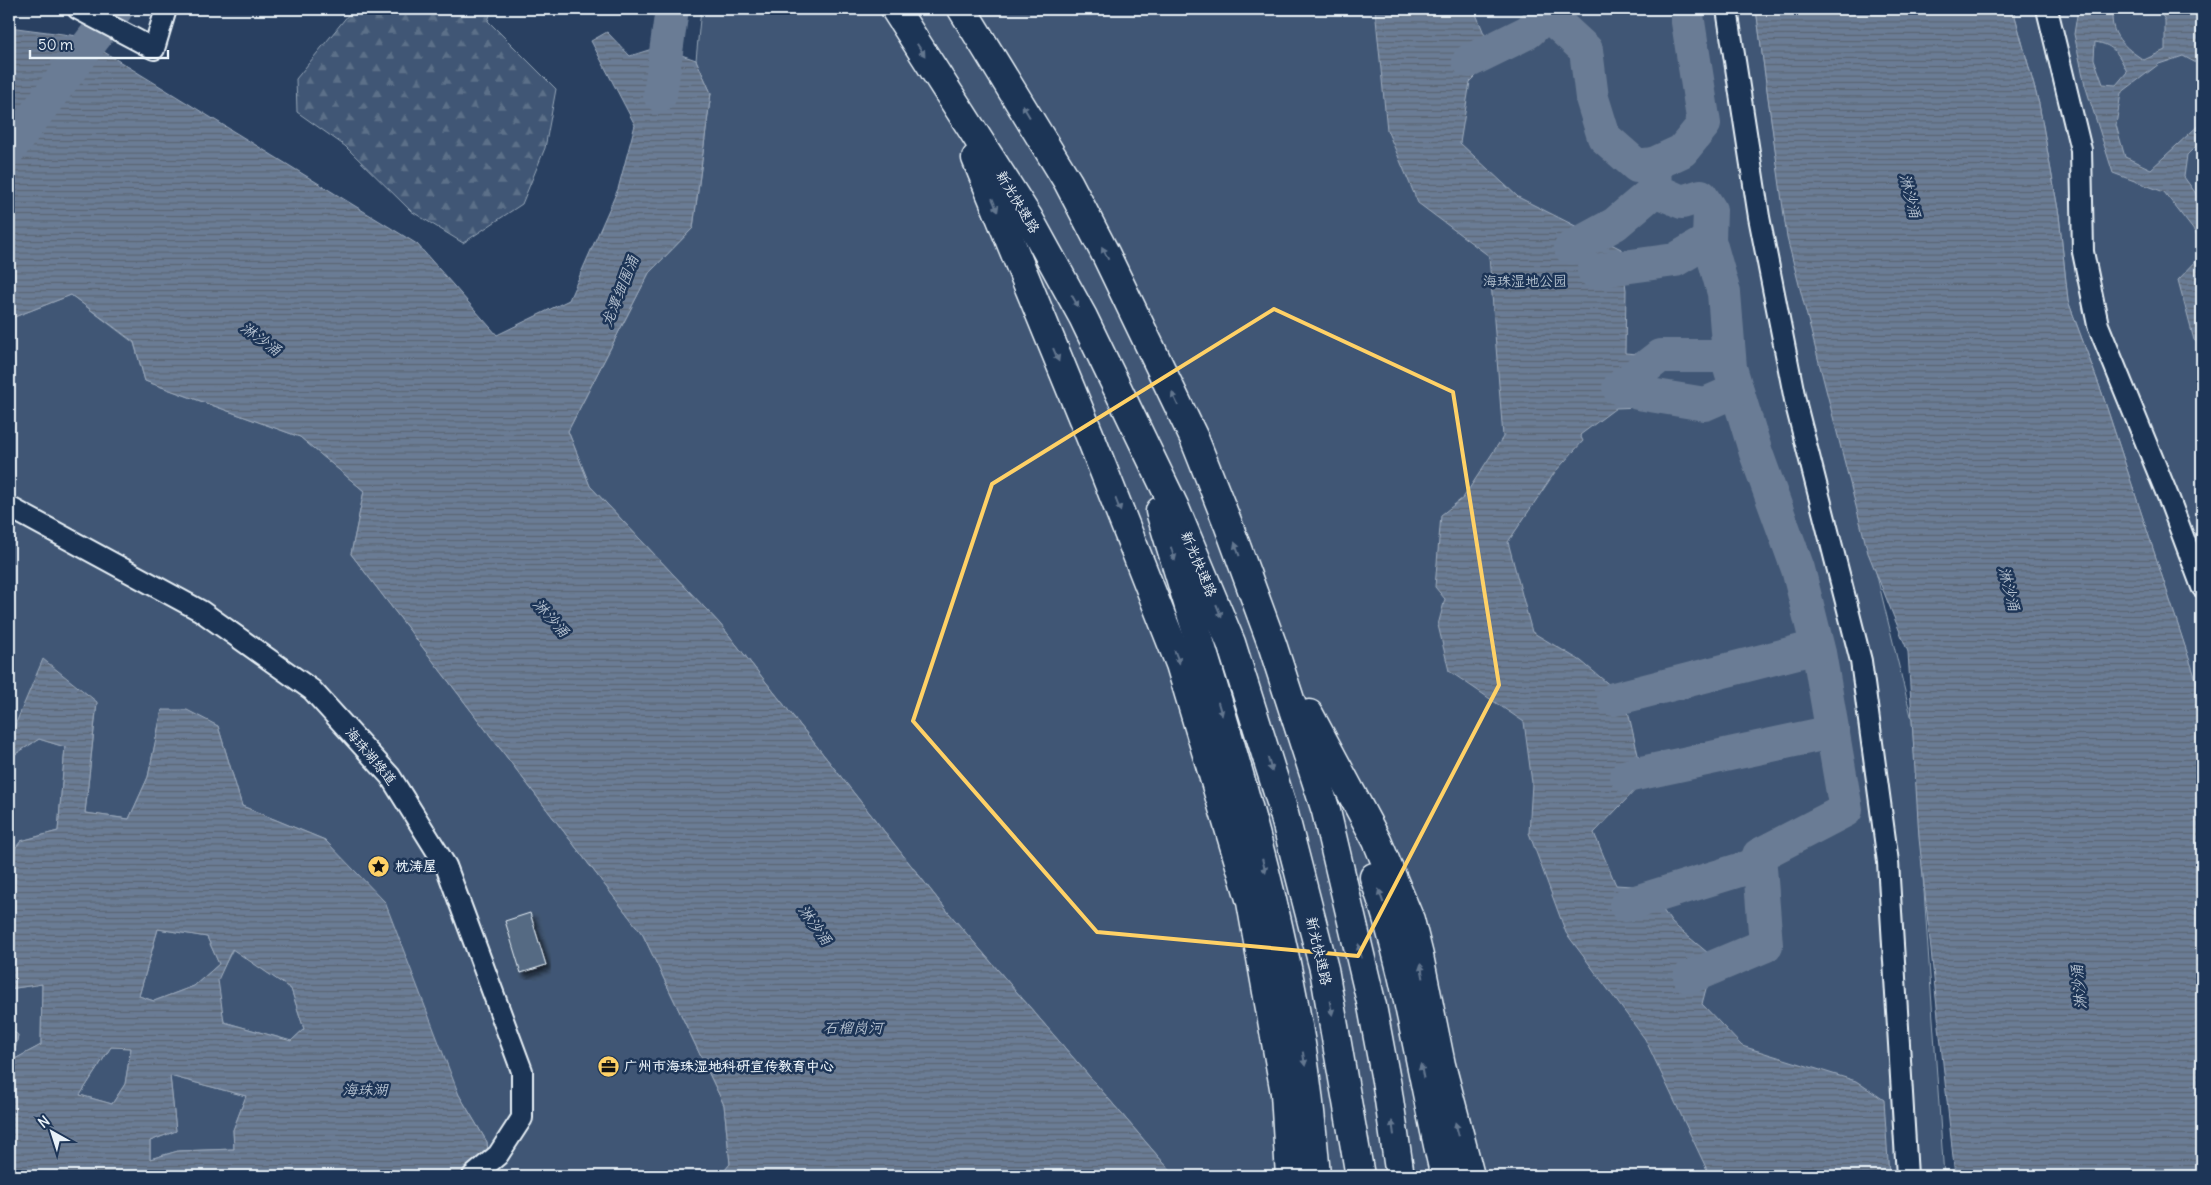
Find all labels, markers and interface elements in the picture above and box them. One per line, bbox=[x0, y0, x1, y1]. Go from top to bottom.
scale bar bbox=[30, 28, 168, 60]
text: 50 m bbox=[38, 35, 73, 54]
one-way arrow bbox=[917, 43, 926, 56]
one-way arrow bbox=[1021, 104, 1030, 117]
street label: 新光快速路 bbox=[992, 167, 1044, 237]
water label: 淋沙涌 bbox=[1896, 172, 1925, 221]
one-way arrow bbox=[992, 197, 999, 212]
one-way arrow bbox=[1101, 245, 1109, 260]
water label: 龙潭细围涌 bbox=[597, 252, 643, 329]
park label: 海珠湿地公园 bbox=[1483, 272, 1567, 290]
one-way arrow bbox=[1070, 294, 1079, 308]
water label: 淋沙涌 bbox=[238, 318, 286, 360]
one-way arrow bbox=[1052, 348, 1060, 362]
one-way arrow bbox=[1171, 392, 1179, 406]
one-way arrow bbox=[1114, 498, 1122, 513]
street label: 新光快速路 bbox=[1177, 528, 1221, 600]
one-way arrow bbox=[1233, 542, 1240, 557]
one-way arrow bbox=[1169, 546, 1177, 561]
water label: 淋沙涌 bbox=[1995, 565, 2024, 614]
water label: 淋沙涌 bbox=[529, 595, 574, 641]
one-way arrow bbox=[1215, 604, 1223, 618]
one-way arrow bbox=[1173, 650, 1181, 665]
one-way arrow bbox=[1216, 702, 1224, 717]
street label: 海珠湖绿道 bbox=[342, 723, 400, 789]
one-way arrow bbox=[1267, 758, 1274, 773]
place icon: 枕涛屋 bbox=[367, 854, 391, 878]
place label: 枕涛屋 bbox=[395, 857, 437, 875]
one-way arrow bbox=[1260, 858, 1268, 873]
one-way arrow bbox=[1377, 888, 1385, 903]
water label: 淋沙涌 bbox=[794, 901, 837, 949]
street label: 新光快速路 bbox=[1302, 915, 1336, 987]
one-way arrow bbox=[1356, 944, 1364, 959]
one-way arrow bbox=[1418, 963, 1426, 978]
water label: 淋沙涌 bbox=[2067, 963, 2090, 1010]
one-way arrow bbox=[1327, 1000, 1335, 1015]
water label: 石榴岗河 bbox=[823, 1018, 886, 1037]
one-way arrow bbox=[1300, 1051, 1308, 1067]
office icon: 广州市海珠湿地科研宣传教育中心 bbox=[596, 1054, 620, 1078]
place label: 广州市海珠湿地科研宣传教育中心 bbox=[624, 1057, 834, 1075]
one-way arrow bbox=[1418, 1064, 1426, 1079]
water label: 海珠湖 bbox=[342, 1080, 389, 1099]
north arrow bbox=[28, 1108, 78, 1158]
text: N bbox=[34, 1112, 53, 1132]
one-way arrow bbox=[1389, 1120, 1397, 1136]
one-way arrow bbox=[1453, 1122, 1461, 1137]

